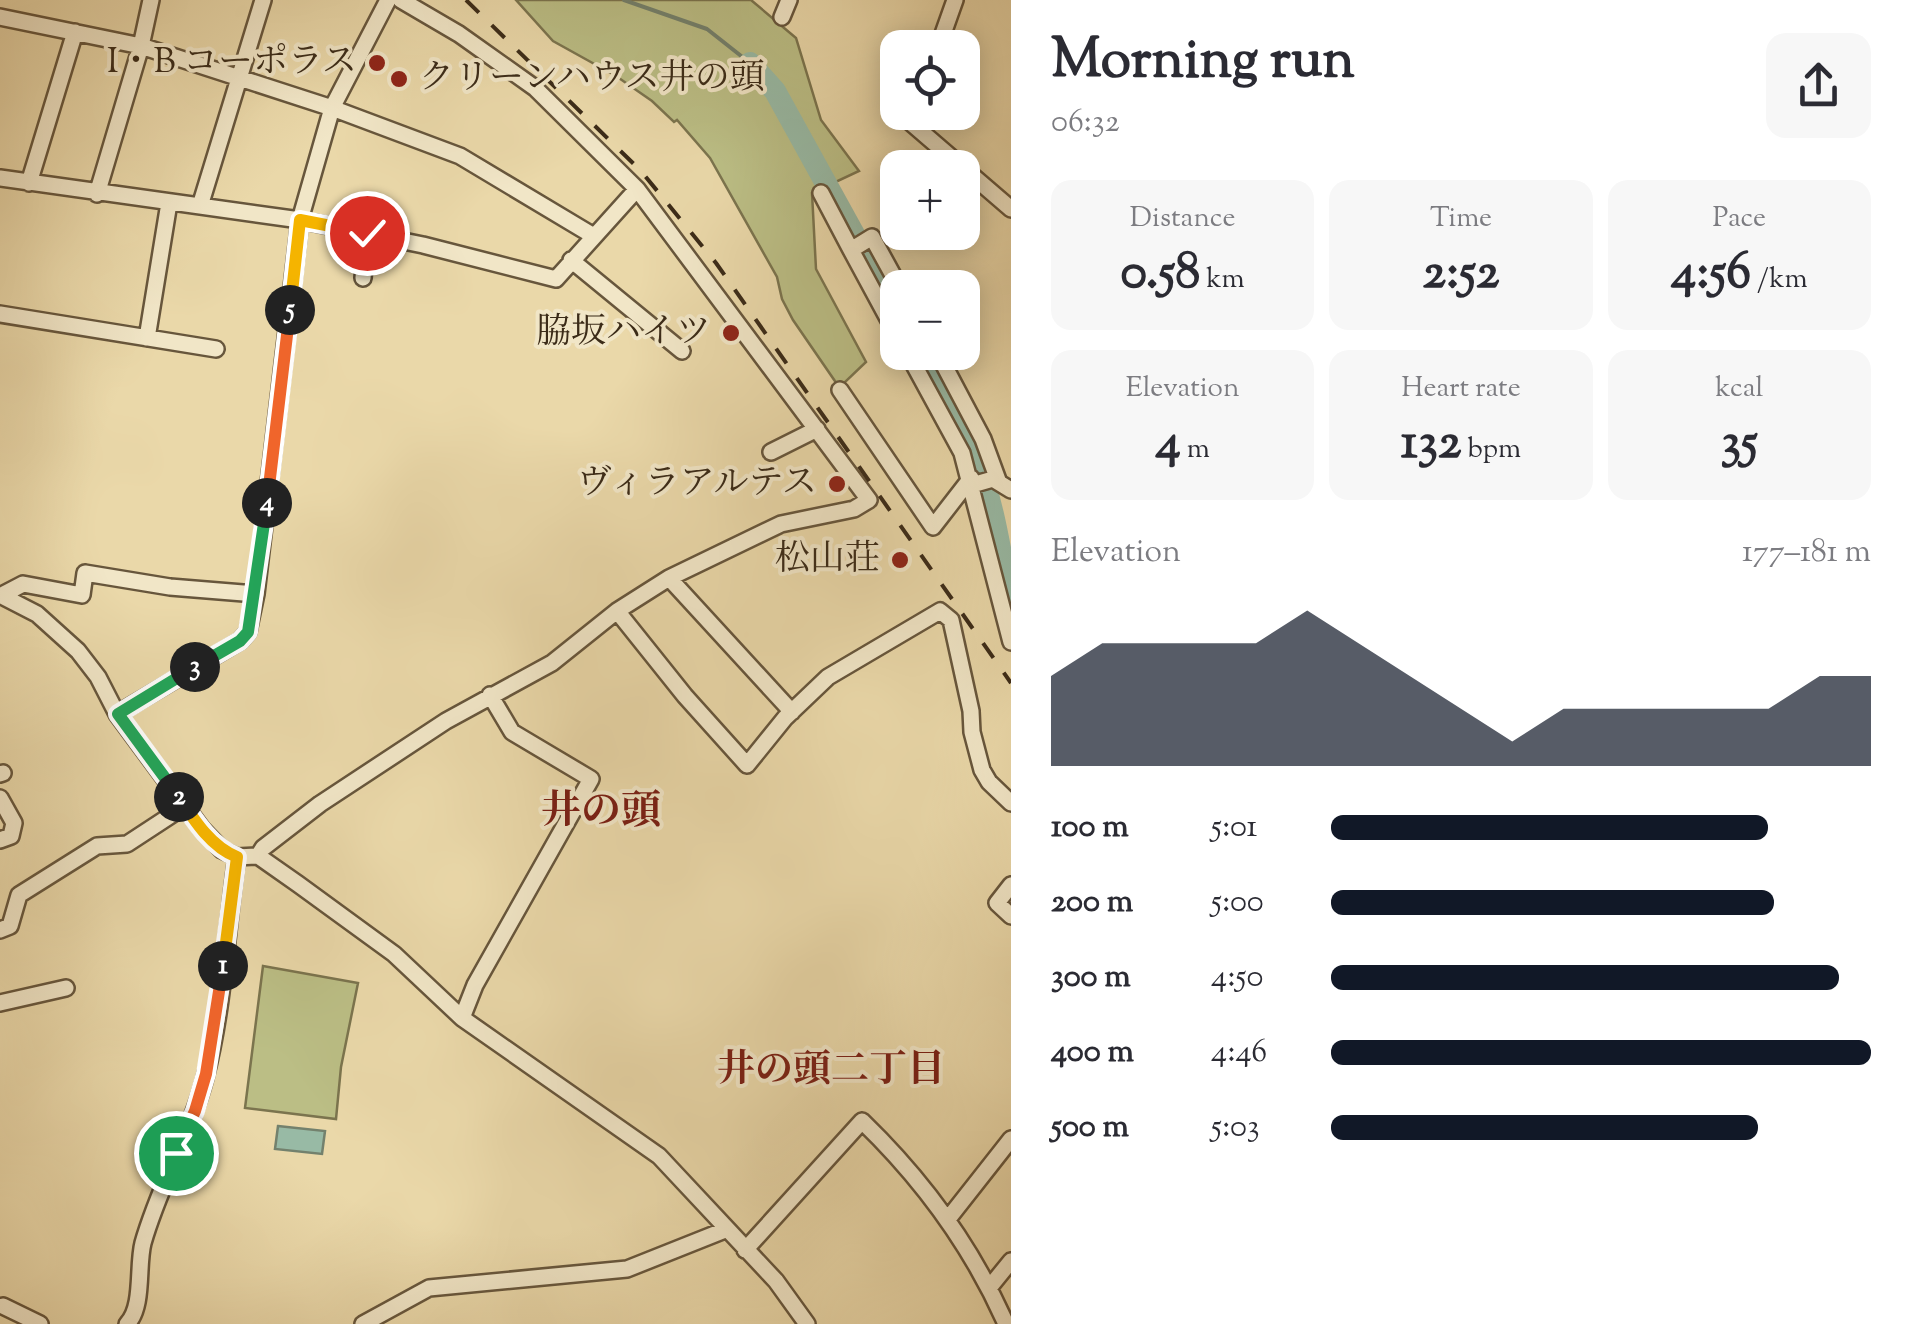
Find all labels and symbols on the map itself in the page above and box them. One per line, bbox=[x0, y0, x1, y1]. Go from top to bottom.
place label: I・B コーポラス bbox=[107, 38, 357, 89]
marker: I・B コーポラス bbox=[366, 52, 388, 74]
place label: クリーンハウス井の頭 bbox=[419, 54, 765, 105]
marker: クリーンハウス井の頭 bbox=[388, 68, 410, 90]
pin bbox=[325, 191, 410, 276]
pin: 5 bbox=[265, 285, 315, 335]
place label: 脇坂ハイツ bbox=[536, 308, 711, 359]
marker: 脇坂ハイツ bbox=[720, 322, 742, 344]
place label: ヴィラアルテス bbox=[577, 459, 817, 510]
marker: ヴィラアルテス bbox=[826, 473, 848, 495]
pin: 4 bbox=[242, 478, 292, 528]
place label: 松山荘 bbox=[775, 535, 880, 586]
marker: 松山荘 bbox=[889, 549, 911, 571]
pin: 3 bbox=[170, 642, 220, 692]
pin: 2 bbox=[154, 772, 204, 822]
district label: 井の頭 bbox=[541, 785, 661, 842]
pin: 1 bbox=[198, 941, 248, 991]
district label: 井の頭二丁目 bbox=[717, 1045, 945, 1099]
pin bbox=[134, 1111, 219, 1196]

